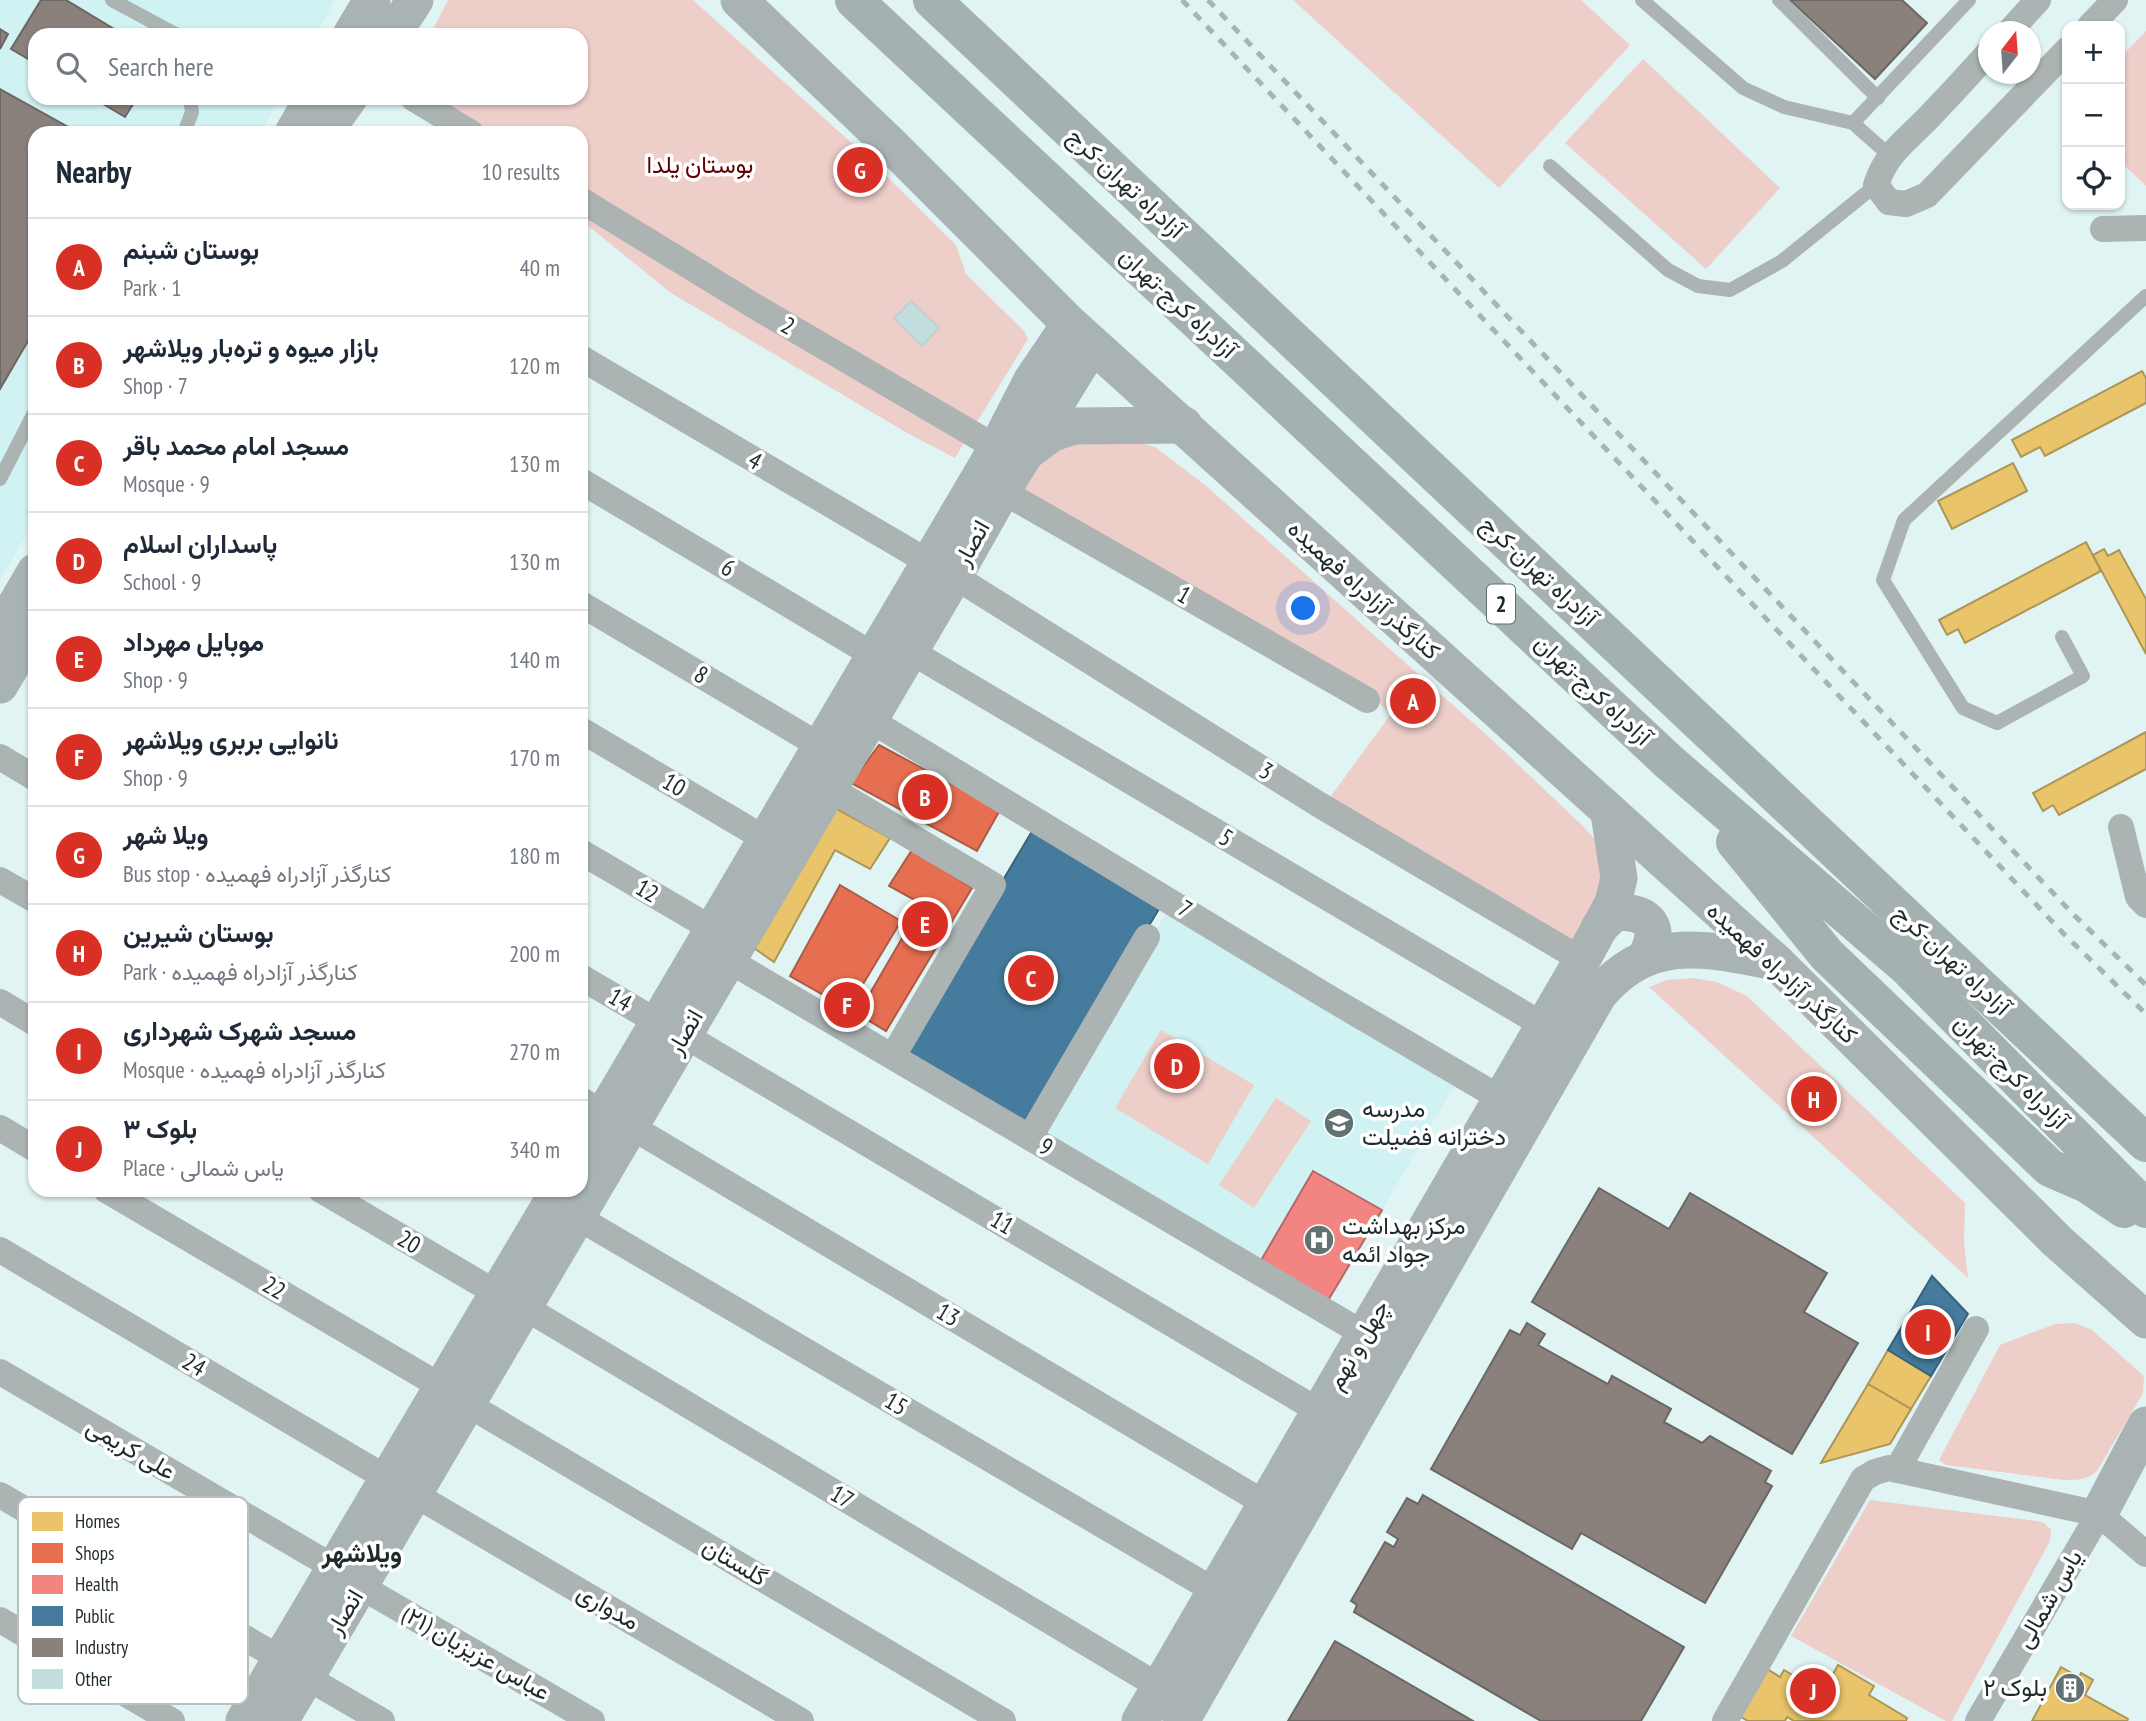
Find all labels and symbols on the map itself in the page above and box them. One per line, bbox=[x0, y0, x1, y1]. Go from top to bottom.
north arrow bbox=[1978, 21, 2041, 84]
street label: آزادراه تهران-کرج bbox=[1060, 120, 1193, 247]
pin: G bbox=[837, 144, 883, 196]
park label: بوستان یلدا bbox=[647, 149, 753, 180]
street label: آزادراه کرج-تهران bbox=[1112, 240, 1245, 367]
street label: 2 bbox=[776, 309, 801, 342]
street label: 4 bbox=[743, 444, 768, 477]
street label: آزادراه تهران-کرج bbox=[1473, 508, 1606, 635]
street label: کنارگذر آزادراه فهمیده bbox=[1282, 513, 1447, 666]
street label: انصار bbox=[946, 514, 997, 572]
street label: 6 bbox=[716, 552, 741, 584]
street label: 1 bbox=[1172, 578, 1197, 611]
road number: 2 bbox=[1487, 584, 1515, 624]
your location bbox=[1286, 591, 1320, 625]
street label: آزادراه کرج-تهران bbox=[1527, 627, 1660, 754]
street label: 8 bbox=[689, 659, 714, 691]
pin: A bbox=[1390, 675, 1436, 727]
street label: 3 bbox=[1253, 755, 1279, 787]
street label: 10 bbox=[657, 766, 692, 803]
pin: B bbox=[902, 771, 948, 823]
street label: 5 bbox=[1214, 822, 1239, 854]
street label: 12 bbox=[630, 872, 664, 909]
street label: 7 bbox=[1172, 893, 1198, 925]
street label: کنارگذر آزادراه فهمیده bbox=[1701, 895, 1864, 1050]
street label: آزادراه تهران-کرج bbox=[1886, 897, 2019, 1024]
pin: E bbox=[902, 898, 948, 950]
pin: C bbox=[1008, 952, 1054, 1004]
pin: F bbox=[824, 979, 870, 1031]
street label: 14 bbox=[603, 981, 638, 1019]
street label: انصار bbox=[659, 1003, 710, 1061]
street label: آزادراه کرج-تهران bbox=[1947, 1008, 2077, 1138]
pin: D bbox=[1154, 1040, 1200, 1092]
pin: H bbox=[1791, 1073, 1837, 1125]
place label: مدرسه دخترانه فضیلت bbox=[1362, 1093, 1506, 1152]
school or university icon: مدرسه دخترانه فضیلت bbox=[1322, 1106, 1356, 1140]
street label: 9 bbox=[1034, 1130, 1059, 1163]
street label: 11 bbox=[985, 1204, 1020, 1241]
place label: مرکز بهداشت جواد ائمه bbox=[1342, 1210, 1465, 1269]
street label: 20 bbox=[392, 1223, 426, 1260]
hospital icon: مرکز بهداشت جواد ائمه bbox=[1302, 1223, 1336, 1257]
street label: 22 bbox=[257, 1269, 291, 1306]
street label: چهل و نهم bbox=[1319, 1294, 1397, 1396]
street label: 13 bbox=[931, 1296, 966, 1333]
pin: I bbox=[1905, 1306, 1951, 1358]
street label: 24 bbox=[177, 1346, 212, 1384]
street label: 15 bbox=[879, 1385, 913, 1422]
street label: علی کریمی bbox=[81, 1411, 181, 1486]
street label: 17 bbox=[825, 1478, 860, 1515]
legend bbox=[18, 1497, 248, 1704]
text: Homes bbox=[75, 1509, 120, 1533]
street label: گلستان bbox=[697, 1530, 773, 1593]
district label: ویلاشهر bbox=[321, 1536, 402, 1569]
text: Shops bbox=[75, 1541, 114, 1565]
street label: یاس شمالی bbox=[2008, 1544, 2089, 1654]
text: Health bbox=[75, 1572, 119, 1596]
street label: مدواری bbox=[572, 1576, 645, 1637]
street label: انصار bbox=[319, 1583, 370, 1641]
street label: عباس عزیزیان (۲۱) bbox=[397, 1598, 556, 1707]
text: Public bbox=[75, 1604, 115, 1628]
text: Industry bbox=[75, 1635, 129, 1659]
pin: J bbox=[1790, 1665, 1836, 1717]
text: Other bbox=[75, 1667, 113, 1691]
building icon: بلوک ۲ bbox=[2053, 1671, 2087, 1705]
place label: بلوک ۲ bbox=[1983, 1672, 2047, 1703]

